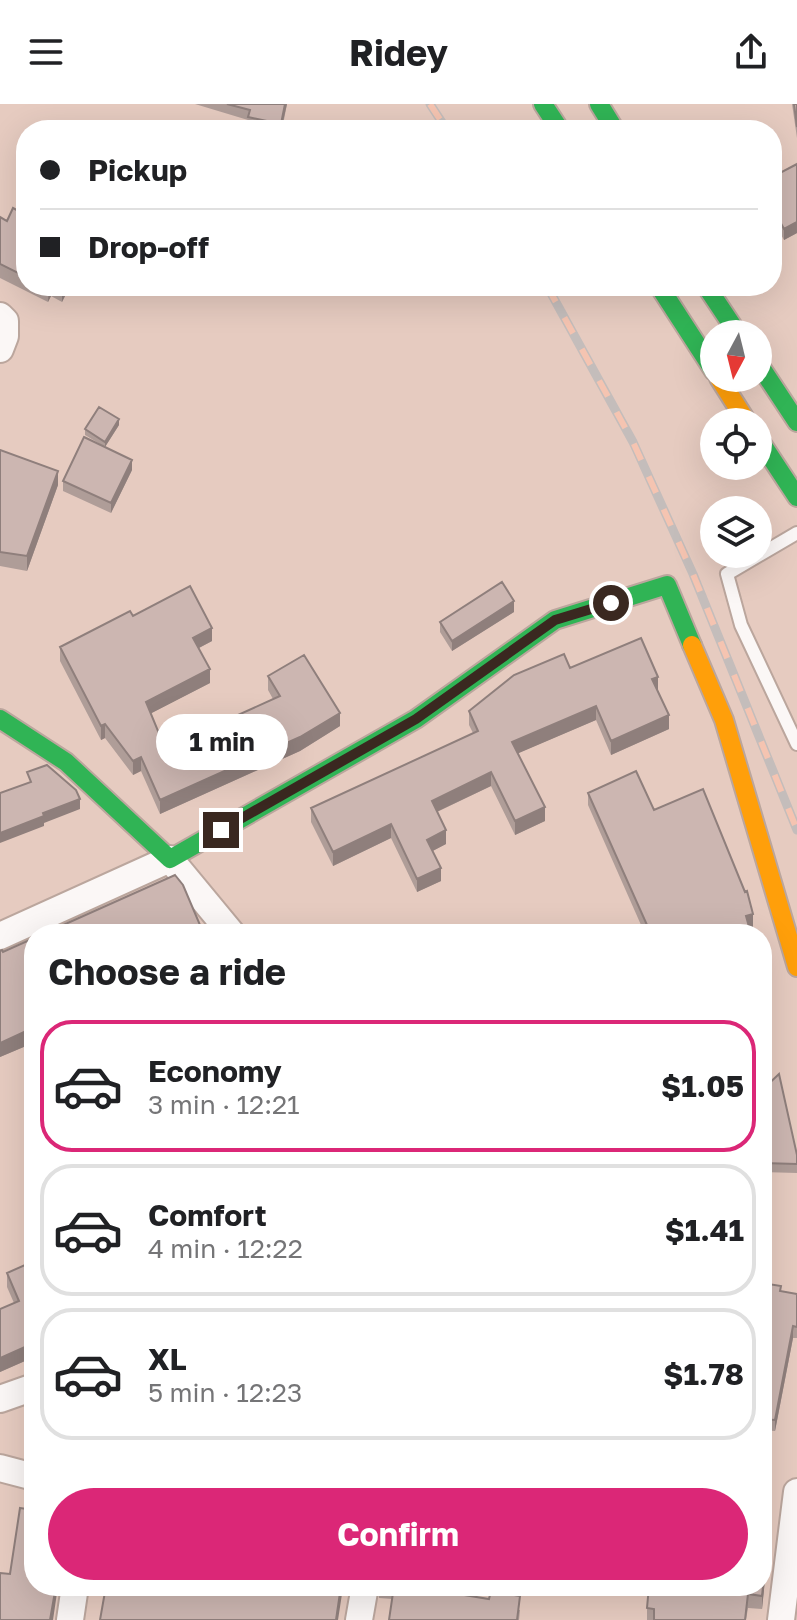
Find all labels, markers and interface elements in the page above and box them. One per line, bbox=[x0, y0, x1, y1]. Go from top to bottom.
icon: menu bbox=[24, 30, 68, 74]
icon: share bbox=[729, 30, 773, 74]
text: Ridey bbox=[349, 31, 448, 74]
text: Pickup bbox=[88, 152, 187, 188]
text: Drop-off bbox=[88, 229, 209, 265]
north arrow bbox=[700, 320, 772, 392]
map controls bbox=[700, 320, 772, 568]
button: locate bbox=[700, 408, 772, 480]
button: layers bbox=[700, 496, 772, 568]
route start bbox=[593, 585, 629, 621]
callout: 1 min bbox=[155, 714, 287, 770]
text: 1 min bbox=[189, 726, 255, 757]
route end bbox=[203, 812, 239, 848]
text: Choose a ride bbox=[48, 950, 286, 993]
icon: car bbox=[52, 1050, 124, 1122]
text: Economy bbox=[148, 1053, 282, 1089]
text: $1.05 bbox=[661, 1068, 744, 1104]
text: 3 min · 12:21 bbox=[148, 1089, 300, 1120]
icon: car bbox=[52, 1194, 124, 1266]
text: Comfort bbox=[148, 1197, 267, 1233]
text: $1.41 bbox=[665, 1212, 744, 1248]
text: 4 min · 12:22 bbox=[148, 1233, 303, 1264]
icon: car bbox=[52, 1338, 124, 1410]
text: XL bbox=[148, 1341, 187, 1377]
text: $1.78 bbox=[663, 1356, 744, 1392]
text: 5 min · 12:23 bbox=[148, 1377, 302, 1408]
button: Confirm bbox=[48, 1488, 748, 1580]

